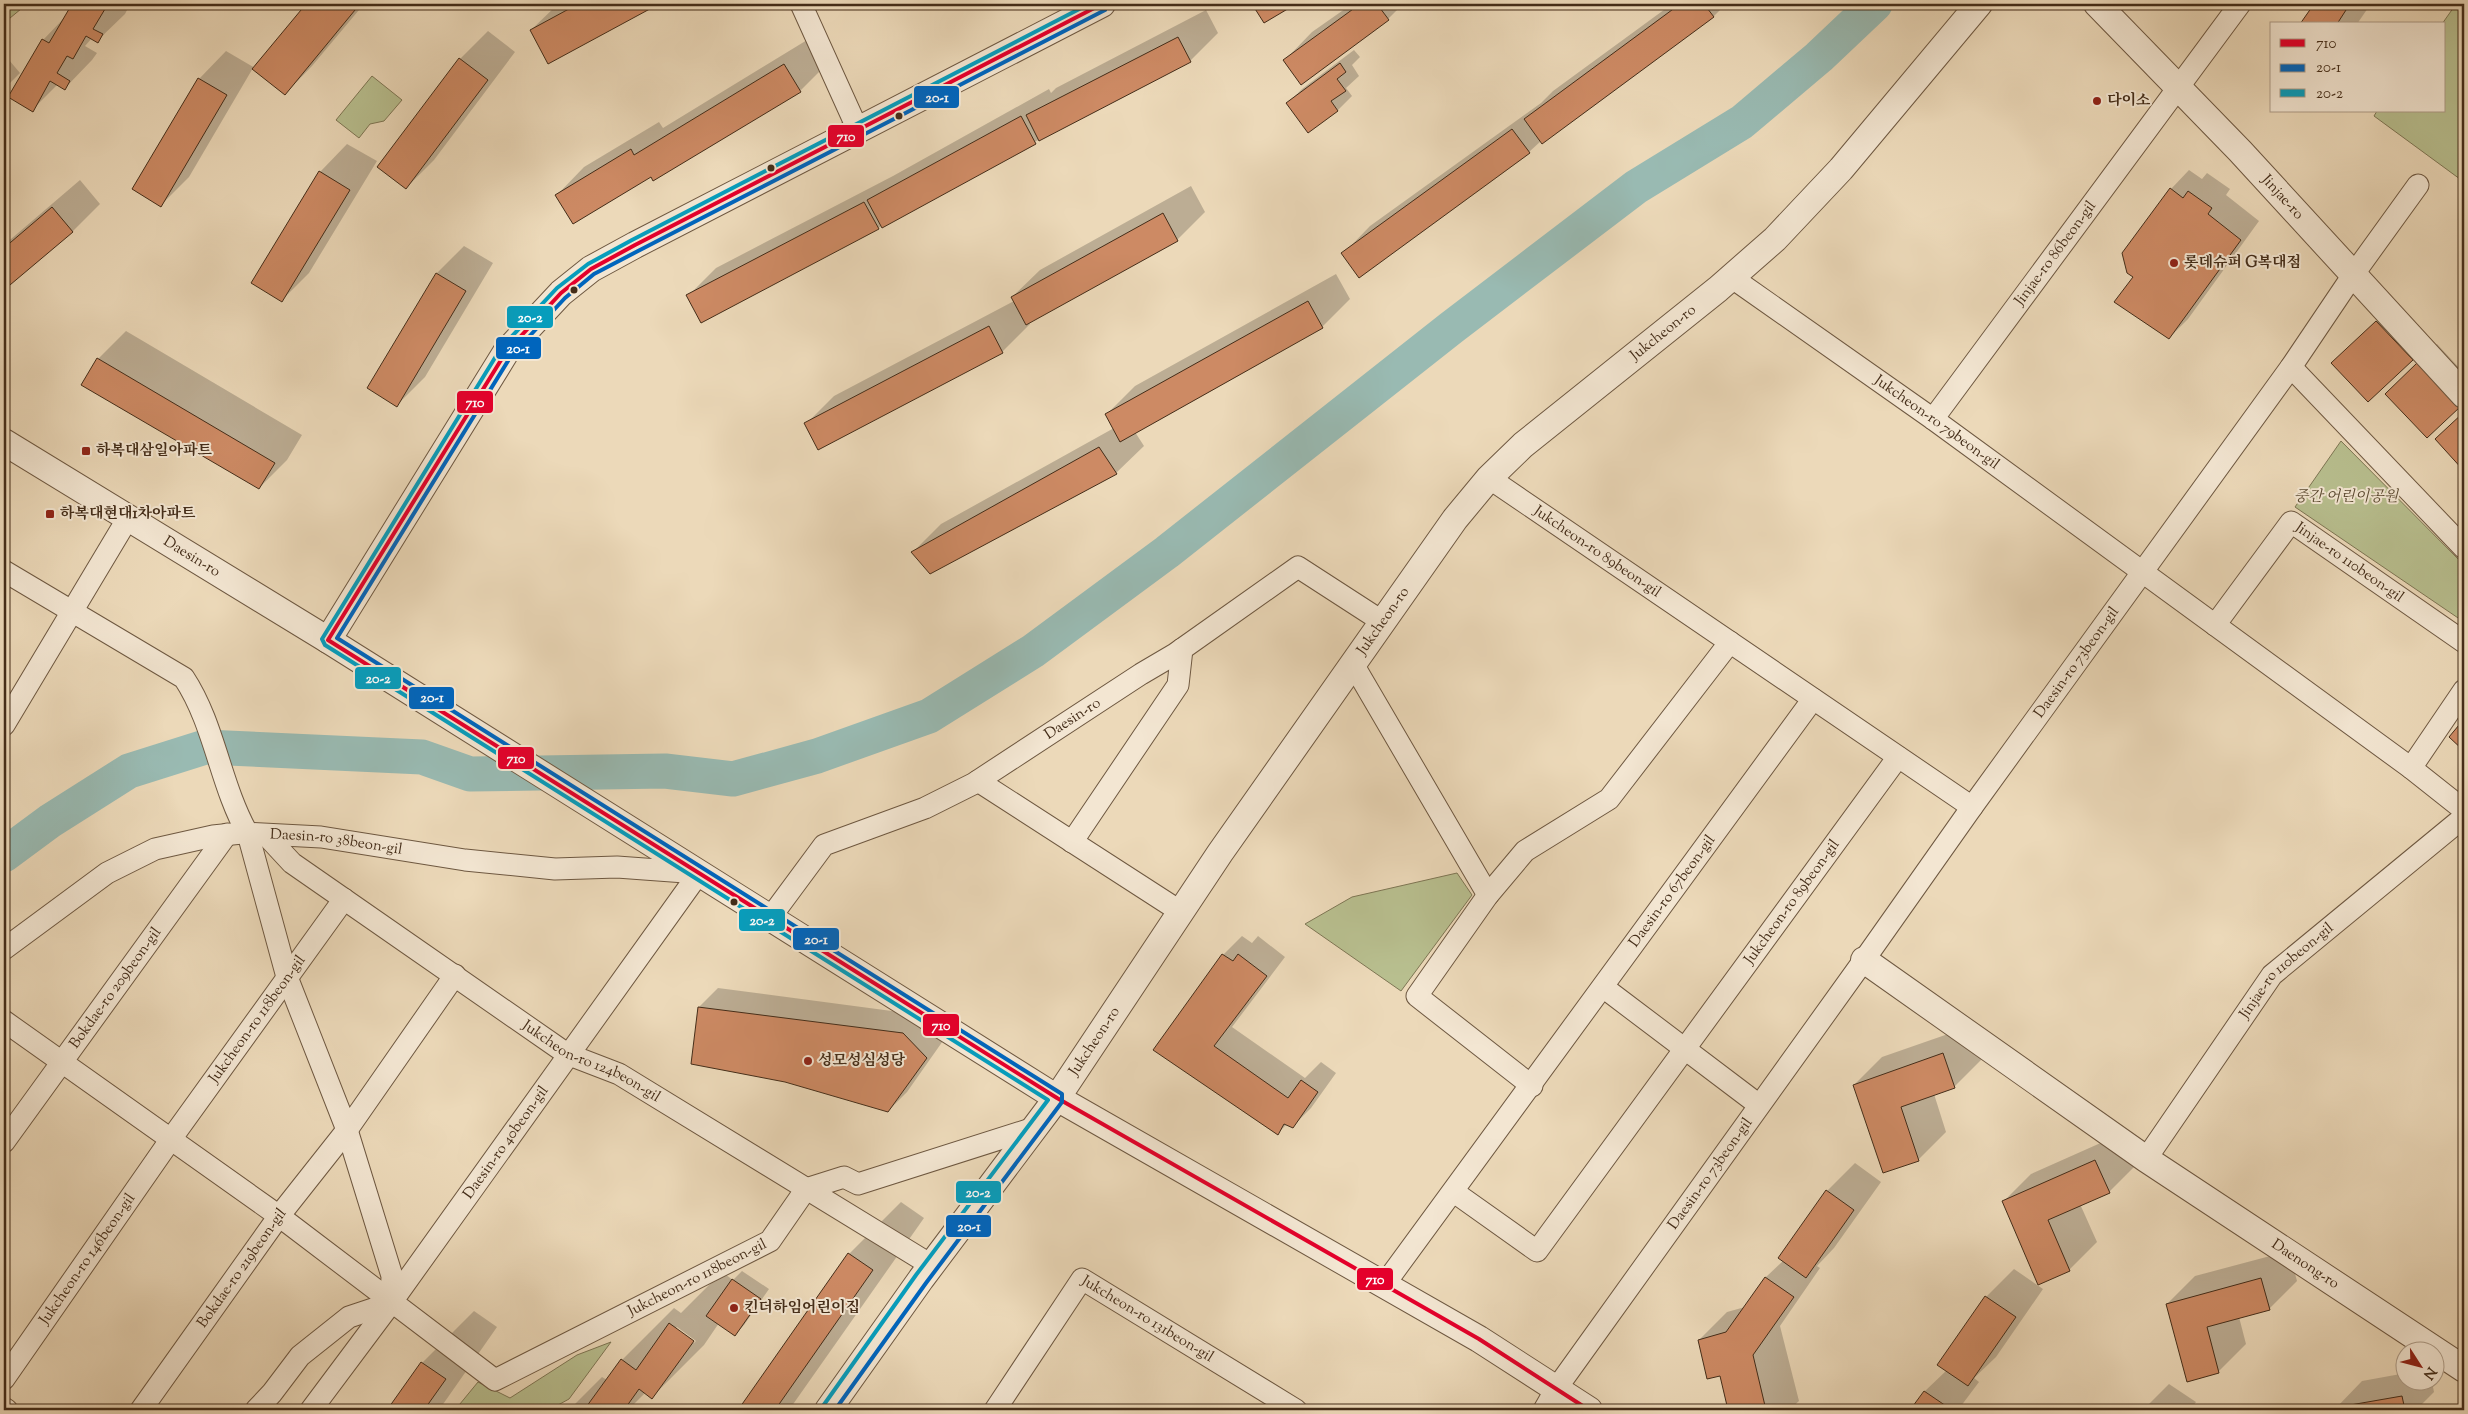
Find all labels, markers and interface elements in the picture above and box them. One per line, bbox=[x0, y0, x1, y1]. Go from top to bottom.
legend bbox=[2270, 22, 2446, 112]
text: 710 bbox=[2316, 34, 2336, 55]
text: 20-1 bbox=[2316, 58, 2341, 79]
text: 20-2 bbox=[2316, 84, 2343, 105]
line badge: 20-1 bbox=[913, 85, 960, 109]
text: 20-1 bbox=[925, 89, 949, 109]
place label: 다이소 bbox=[2107, 91, 2151, 112]
marker: 다이소 bbox=[2091, 95, 2103, 107]
unlabelled marker bbox=[894, 111, 904, 121]
line badge: 710 bbox=[827, 124, 865, 148]
text: 710 bbox=[836, 128, 856, 148]
unlabelled marker bbox=[766, 163, 776, 173]
street label: Jinjae-ro bbox=[2256, 170, 2309, 224]
street label: Jinjae-ro 86beon-gil bbox=[2009, 197, 2101, 311]
place label: 롯데슈퍼 G복대점 bbox=[2184, 253, 2301, 274]
marker: 롯데슈퍼 G복대점 bbox=[2168, 257, 2180, 269]
unlabelled marker bbox=[569, 285, 579, 295]
street label: Jukcheon-ro bbox=[1625, 300, 1701, 366]
line badge: 20-2 bbox=[506, 305, 554, 329]
text: 20-2 bbox=[517, 309, 543, 329]
line badge: 20-1 bbox=[495, 336, 542, 360]
text: 20-1 bbox=[506, 340, 530, 360]
street label: Jukcheon-ro 79beon-gil bbox=[1869, 370, 2004, 475]
line badge: 710 bbox=[456, 390, 494, 414]
text: 710 bbox=[465, 394, 485, 414]
place label: 하복대삼일아파트 bbox=[96, 441, 212, 462]
marker: 하복대삼일아파트 bbox=[80, 445, 92, 457]
park label: 중간 어린이공원 bbox=[2294, 487, 2400, 508]
street label: Jukcheon-ro 89beon-gil bbox=[1529, 500, 1665, 603]
place label: 하복대현대1차아파트 bbox=[60, 504, 196, 525]
marker: 하복대현대1차아파트 bbox=[44, 508, 56, 520]
street label: Jinjae-ro 110beon-gil bbox=[2290, 517, 2408, 608]
street label: Daesin-ro bbox=[159, 531, 224, 582]
street label: Jukcheon-ro bbox=[1351, 583, 1415, 660]
street label: Daesin-ro 73beon-gil bbox=[2029, 602, 2124, 723]
line badge: 20-2 bbox=[354, 666, 402, 690]
text: 20-2 bbox=[365, 670, 391, 690]
line badge: 20-1 bbox=[408, 686, 455, 710]
text: 20-1 bbox=[420, 689, 444, 709]
street label: Daesin-ro bbox=[1040, 693, 1105, 745]
line badge: 710 bbox=[497, 746, 535, 770]
text: 710 bbox=[506, 750, 526, 770]
street label: Daesin-ro 38beon-gil bbox=[270, 824, 404, 860]
street label: Daesin-ro 67beon-gil bbox=[1624, 831, 1720, 952]
street label: Jukcheon-ro 89beon-gil bbox=[1739, 835, 1845, 970]
unlabelled marker bbox=[729, 897, 739, 907]
line badge: 20-2 bbox=[738, 908, 786, 932]
text: 20-2 bbox=[749, 912, 775, 932]
street label: Jinjae-ro 110beon-gil bbox=[2234, 918, 2338, 1024]
street label: Bokdae-ro 209beon-gil bbox=[64, 923, 166, 1053]
line badge: 20-1 bbox=[792, 927, 840, 951]
text: 20-1 bbox=[804, 931, 828, 951]
street label: Jukcheon-ro 118beon-gil bbox=[203, 951, 311, 1088]
street label: Jukcheon-ro bbox=[1063, 1003, 1125, 1081]
line badge: 710 bbox=[922, 1013, 960, 1037]
street label: Jukcheon-ro 124beon-gil bbox=[517, 1015, 664, 1107]
text: 710 bbox=[931, 1017, 951, 1037]
place label: 성모성심성당 bbox=[818, 1051, 905, 1072]
marker: 성모성심성당 bbox=[802, 1055, 814, 1067]
street label: Daesin-ro 40beon-gil bbox=[458, 1082, 554, 1203]
street label: Daesin-ro 73beon-gil bbox=[1663, 1114, 1758, 1234]
line badge: 20-2 bbox=[955, 1180, 1002, 1204]
text: 20-2 bbox=[965, 1184, 991, 1204]
street label: Jukcheon-ro 146beon-gil bbox=[34, 1189, 140, 1330]
street label: Bokdae-ro 219beon-gil bbox=[192, 1204, 292, 1332]
line badge: 20-1 bbox=[945, 1214, 992, 1238]
text: 20-1 bbox=[957, 1218, 981, 1238]
street label: Jukcheon-ro 118beon-gil bbox=[623, 1234, 770, 1322]
street label: Daenong-ro bbox=[2267, 1234, 2343, 1294]
line badge: 710 bbox=[1356, 1267, 1394, 1291]
street label: Jukcheon-ro 131beon-gil bbox=[1076, 1270, 1218, 1368]
text: 710 bbox=[1365, 1271, 1385, 1291]
place label: 킨더하임어린이집 bbox=[744, 1298, 860, 1319]
marker: 킨더하임어린이집 bbox=[728, 1302, 740, 1314]
north arrow bbox=[2396, 1342, 2446, 1392]
text: N bbox=[2418, 1362, 2440, 1383]

